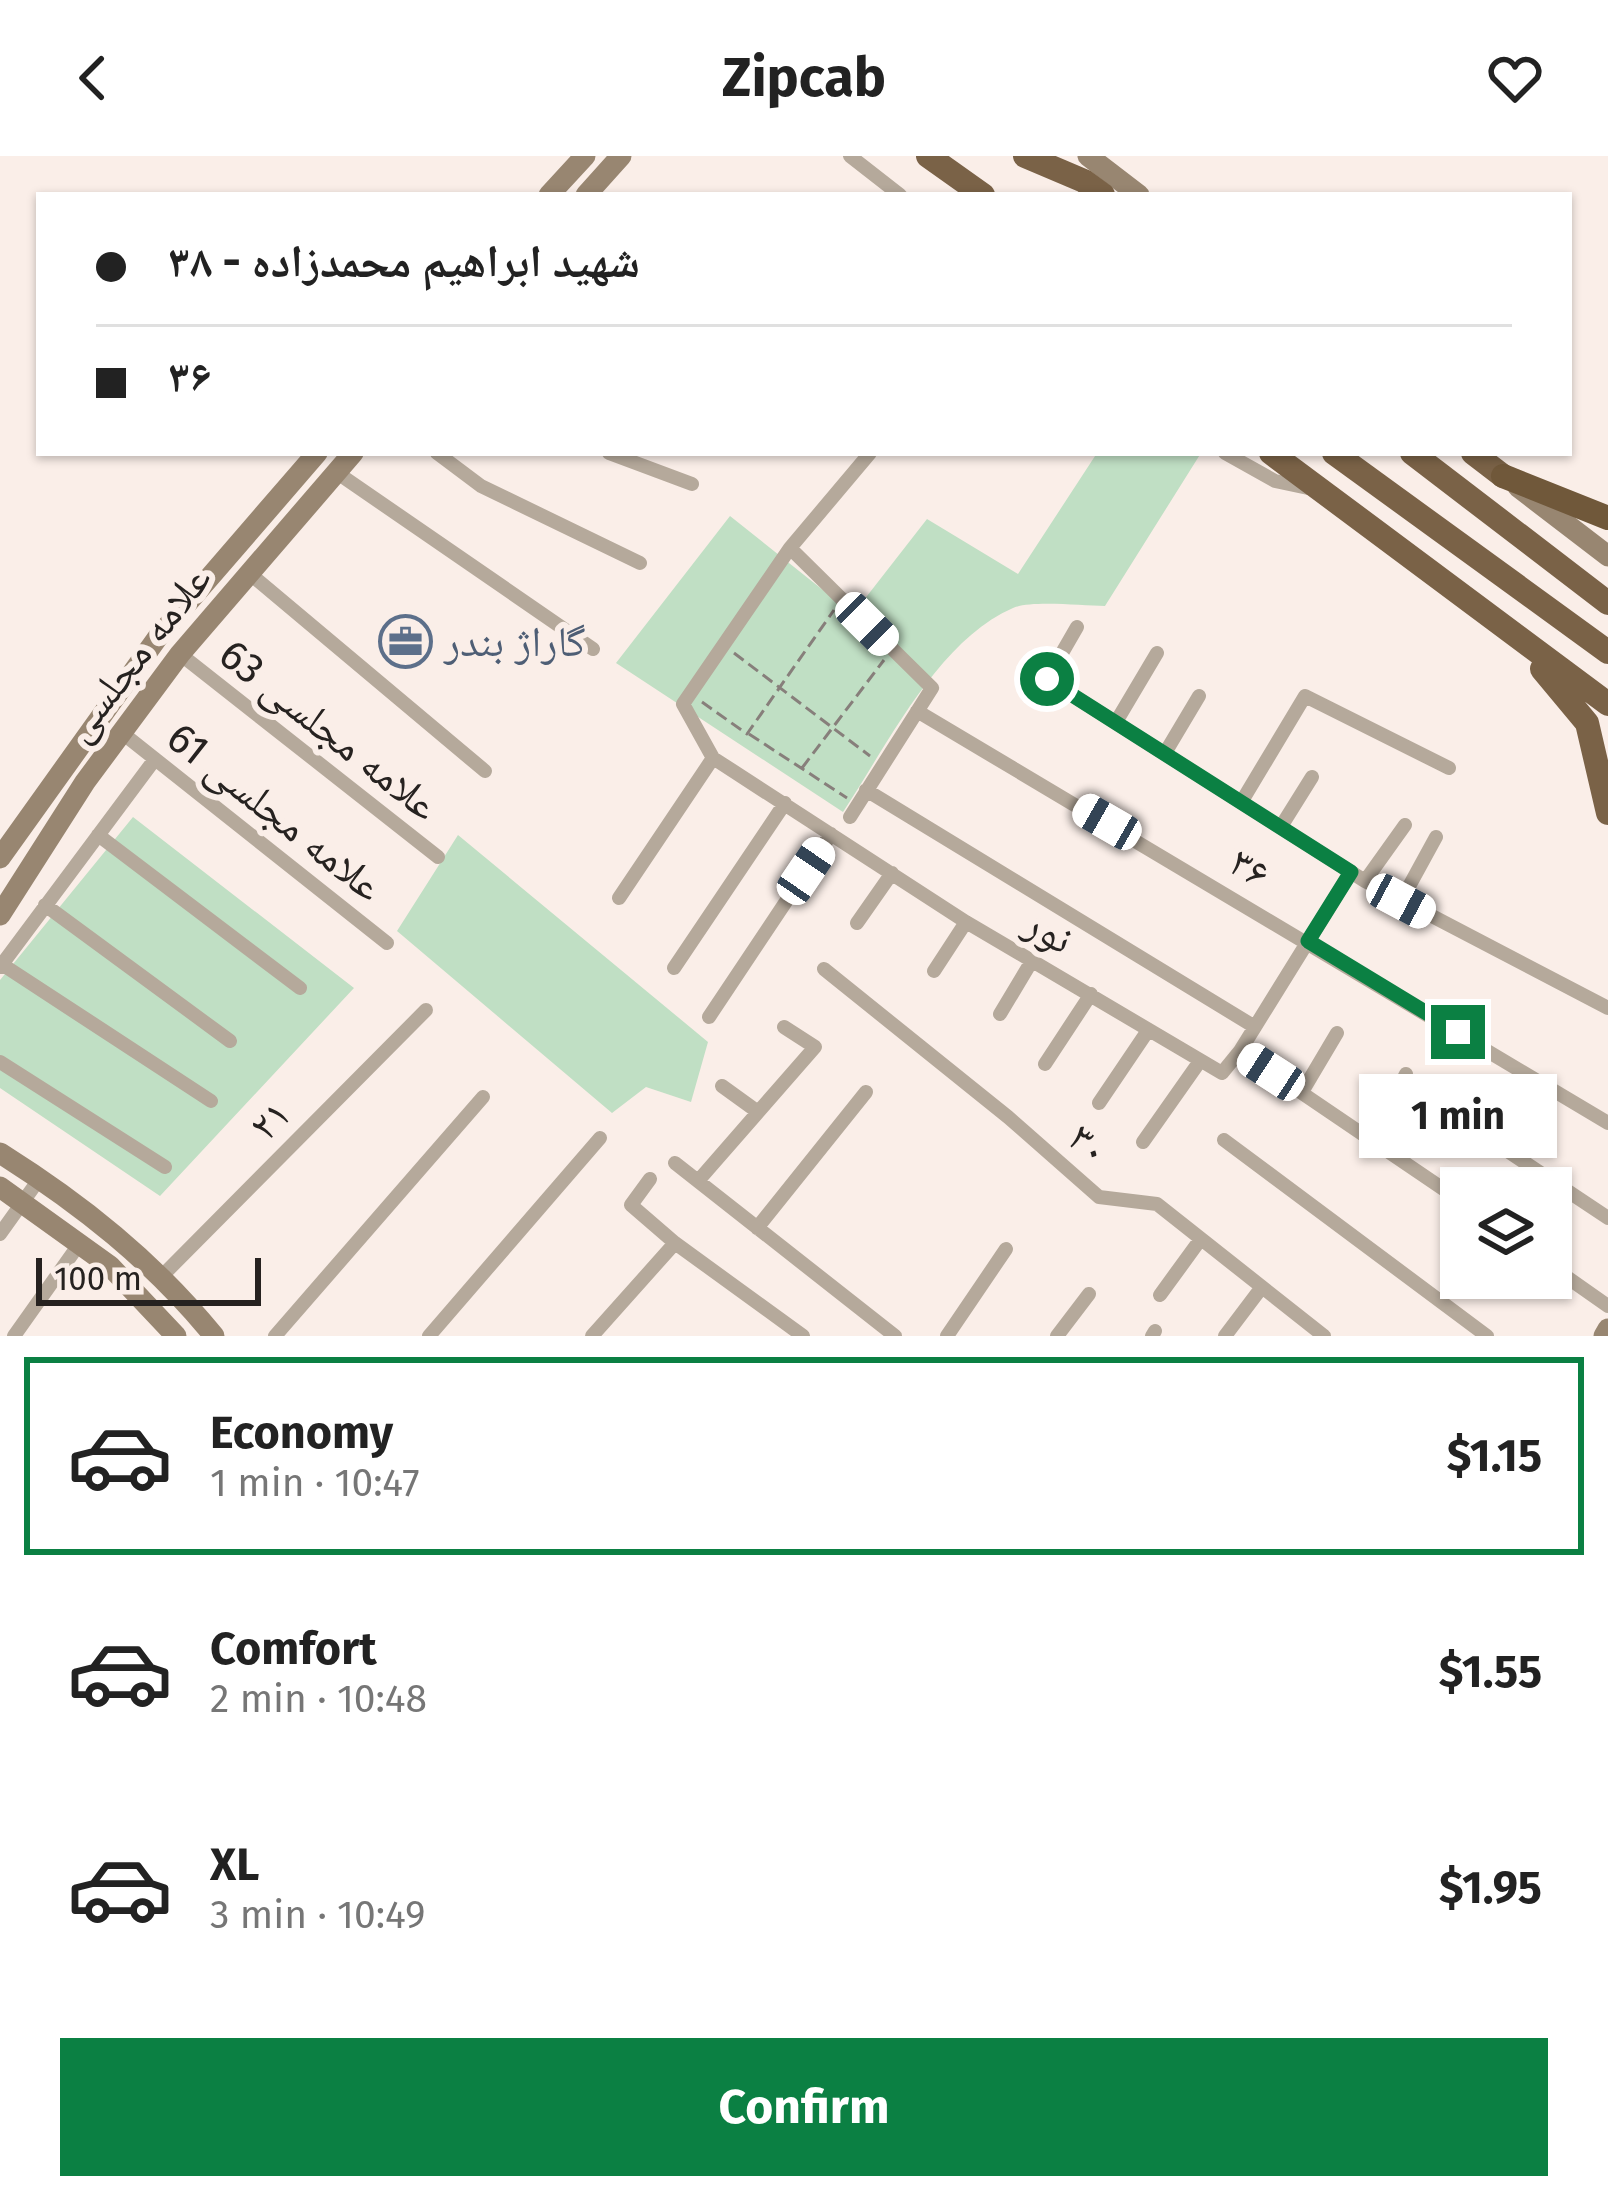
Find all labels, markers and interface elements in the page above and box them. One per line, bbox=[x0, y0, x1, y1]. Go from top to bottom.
icon: back bbox=[60, 45, 126, 111]
icon: heart bbox=[1482, 45, 1548, 111]
text: Zipcab bbox=[722, 46, 886, 110]
text: شهید ابراهیم محمدزاده - ۳۸ bbox=[168, 235, 640, 289]
text: ۳۶ bbox=[168, 350, 212, 404]
street label: علامه مجلسی bbox=[53, 555, 221, 751]
car bbox=[829, 586, 905, 662]
office icon: گاراژ بندر bbox=[377, 614, 433, 670]
place label: گاراژ بندر bbox=[443, 617, 586, 667]
street label: علامه مجلسی 63 bbox=[209, 629, 449, 831]
route start bbox=[1020, 652, 1074, 706]
street label: علامه مجلسی 61 bbox=[157, 712, 393, 912]
car bbox=[1067, 788, 1147, 856]
car bbox=[771, 831, 841, 911]
street label: ۳۶ bbox=[1221, 837, 1279, 899]
car bbox=[1361, 868, 1441, 934]
street label: نور bbox=[1015, 897, 1082, 965]
route end bbox=[1431, 1005, 1485, 1059]
car bbox=[1231, 1037, 1311, 1107]
callout: 1 min bbox=[1359, 1074, 1557, 1158]
street label: ۲۱ bbox=[239, 1089, 301, 1151]
text: 1 min bbox=[1411, 1093, 1505, 1139]
street label: ۳۰ bbox=[1058, 1113, 1120, 1175]
map controls bbox=[1440, 1167, 1572, 1299]
button: layers bbox=[1440, 1167, 1572, 1299]
scale bar bbox=[36, 1252, 261, 1305]
text: 100 m bbox=[54, 1259, 142, 1299]
icon: car bbox=[66, 1402, 174, 1510]
text: Economy bbox=[210, 1406, 393, 1460]
text: $1.15 bbox=[1447, 1429, 1542, 1483]
text: 1 min · 10:47 bbox=[210, 1460, 419, 1506]
icon: car bbox=[66, 1618, 174, 1726]
text: Comfort bbox=[210, 1622, 377, 1676]
text: $1.55 bbox=[1439, 1645, 1542, 1699]
text: 2 min · 10:48 bbox=[210, 1676, 427, 1722]
icon: car bbox=[66, 1834, 174, 1942]
text: XL bbox=[210, 1838, 259, 1892]
text: $1.95 bbox=[1439, 1861, 1542, 1915]
text: 3 min · 10:49 bbox=[210, 1892, 425, 1938]
button: Confirm bbox=[60, 2038, 1548, 2176]

